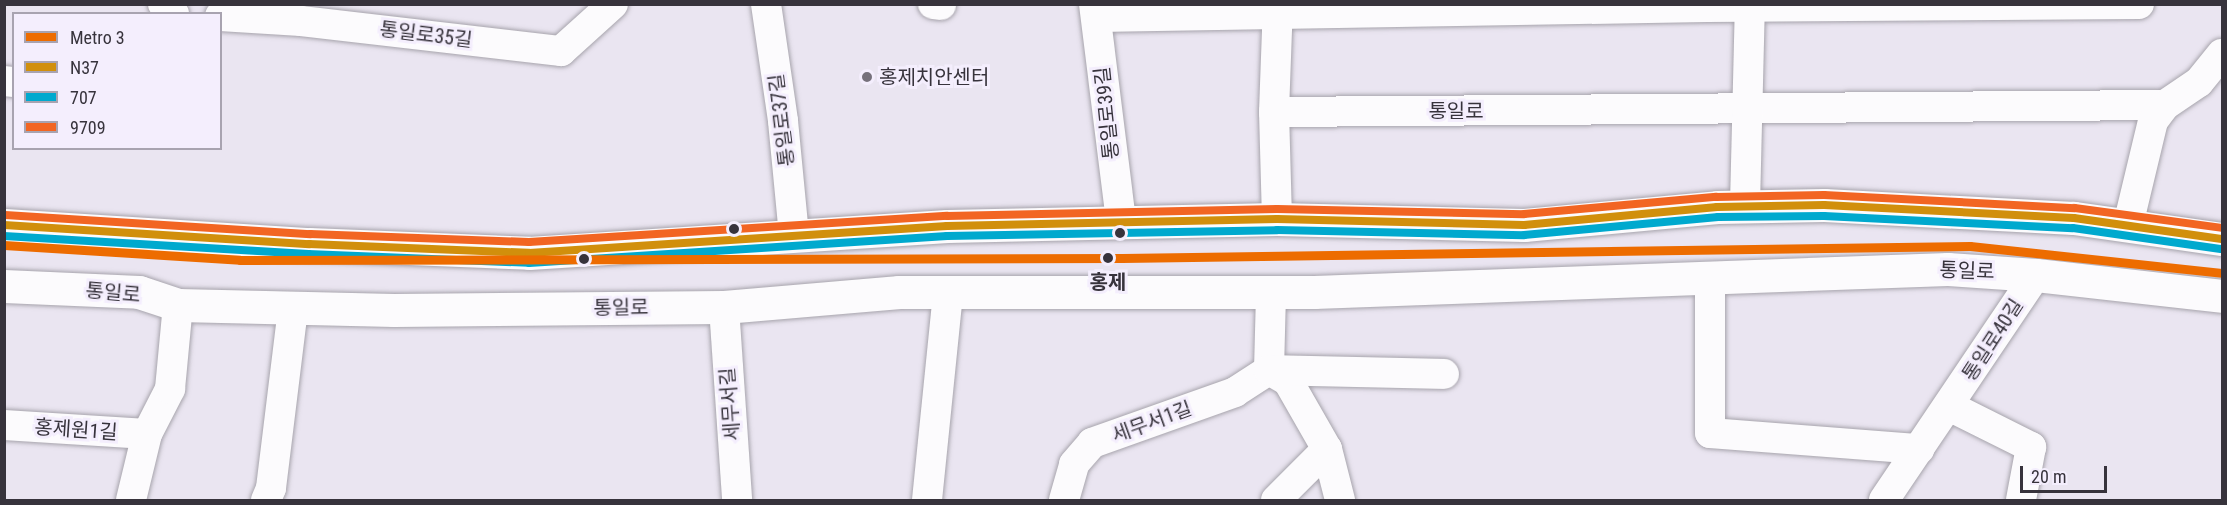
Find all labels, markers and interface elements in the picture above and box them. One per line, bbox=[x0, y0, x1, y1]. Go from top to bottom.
legend bbox=[12, 12, 222, 150]
street label: 통일로35길 bbox=[378, 17, 474, 53]
text: Metro 3 bbox=[70, 27, 125, 48]
text: N37 bbox=[70, 57, 99, 78]
place label: 홍제치안센터 bbox=[879, 65, 989, 89]
street label: 통일로39길 bbox=[1090, 65, 1124, 161]
marker: 홍제치안센터 bbox=[860, 70, 874, 84]
street label: 통일로37길 bbox=[764, 72, 800, 168]
text: 707 bbox=[70, 87, 97, 108]
street label: 통일로 bbox=[1428, 99, 1484, 123]
text: 9709 bbox=[70, 117, 106, 138]
unlabelled marker bbox=[728, 223, 740, 235]
unlabelled marker bbox=[1114, 227, 1126, 239]
marker: 홍제 bbox=[1098, 248, 1118, 268]
unlabelled marker bbox=[578, 253, 590, 265]
street label: 통일로 bbox=[1939, 258, 1995, 284]
place label: 홍제 bbox=[1090, 270, 1126, 294]
street label: 통일로 bbox=[84, 279, 142, 307]
street label: 통일로40길 bbox=[1958, 294, 2028, 386]
street label: 통일로 bbox=[593, 296, 649, 320]
street label: 세무서길 bbox=[715, 366, 745, 442]
street label: 세무서1길 bbox=[1109, 396, 1195, 448]
street label: 홍제원1길 bbox=[34, 415, 118, 445]
scale bar bbox=[2023, 454, 2110, 492]
text: 20 m bbox=[2031, 466, 2066, 487]

